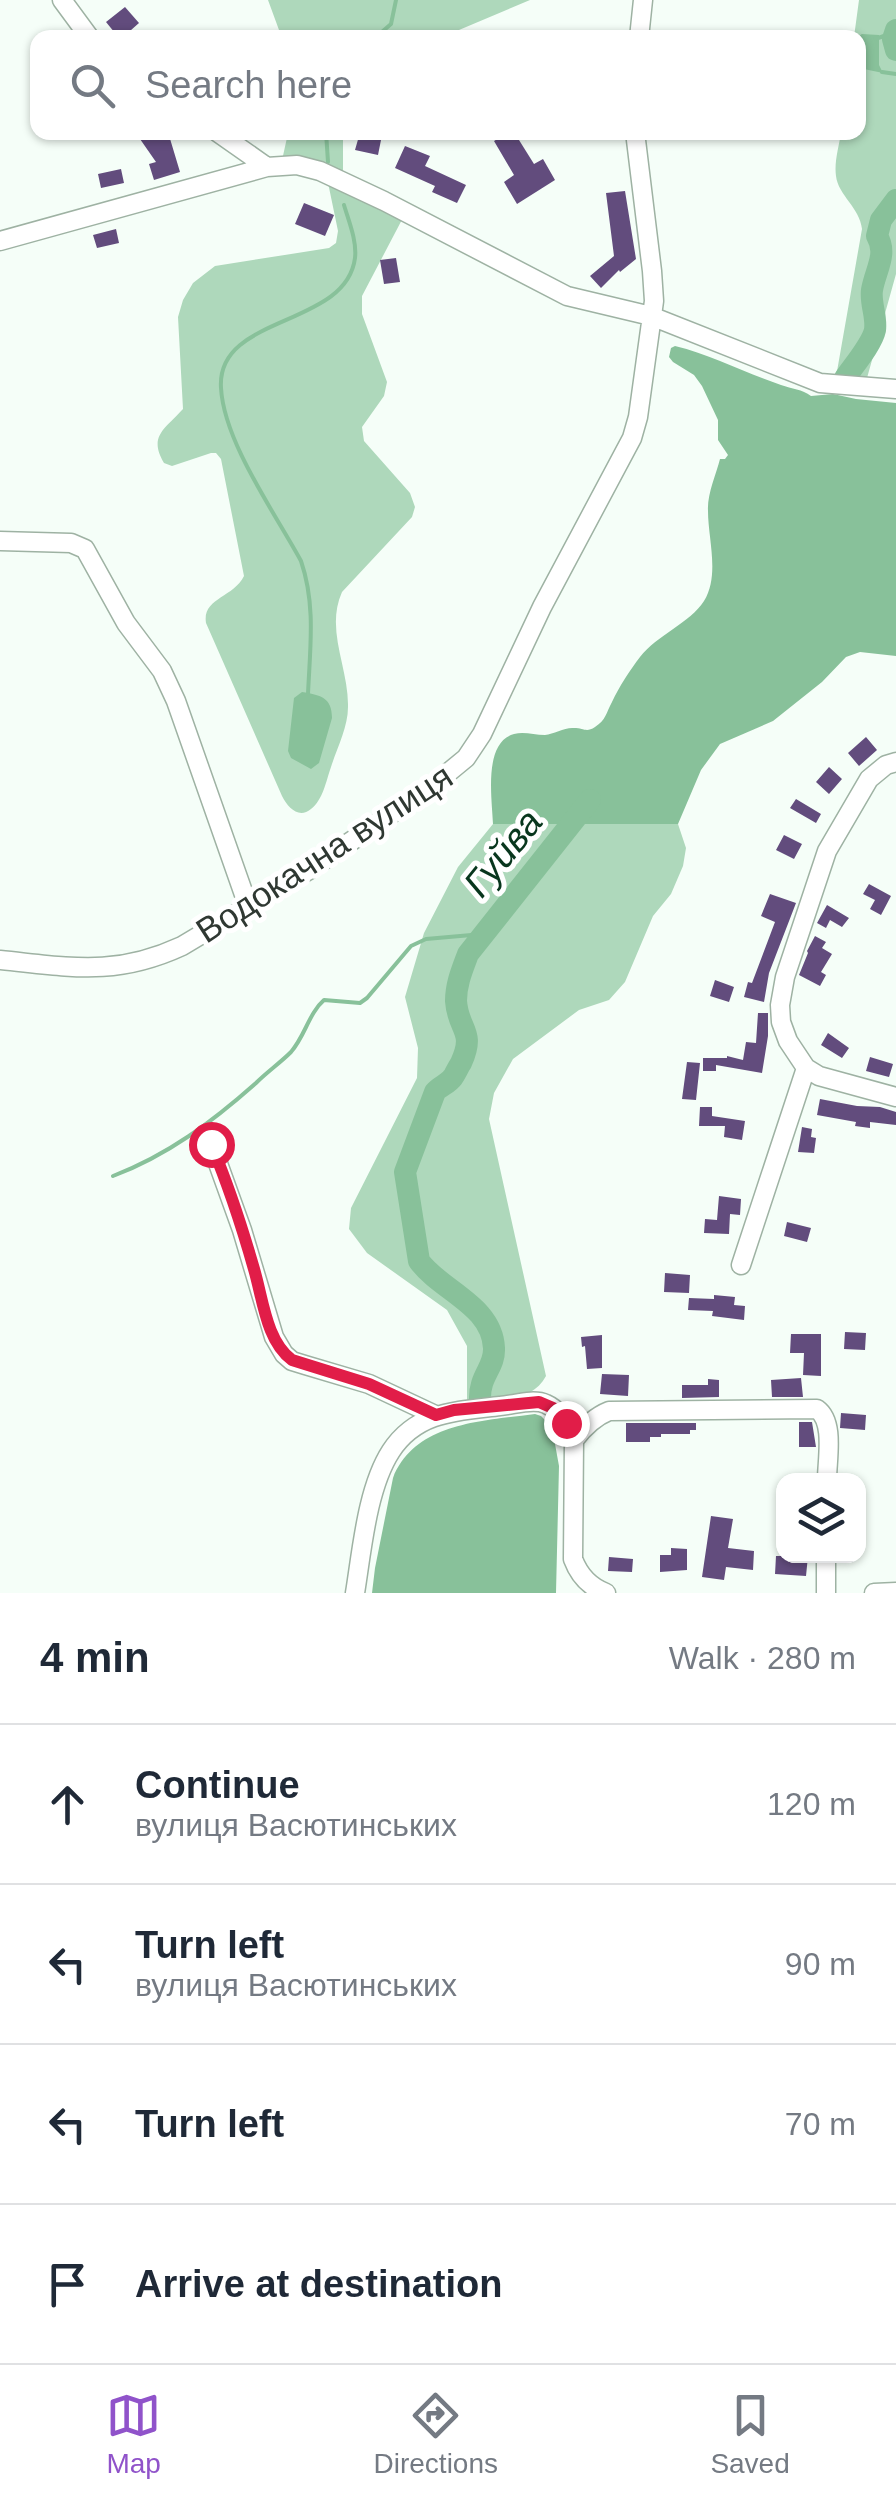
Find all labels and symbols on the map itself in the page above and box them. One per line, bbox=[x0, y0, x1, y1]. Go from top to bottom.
street label: Водокачна вулиця bbox=[189, 756, 459, 950]
water label: Гуйва bbox=[455, 801, 551, 905]
route start bbox=[189, 1122, 235, 1168]
route end bbox=[544, 1401, 590, 1447]

